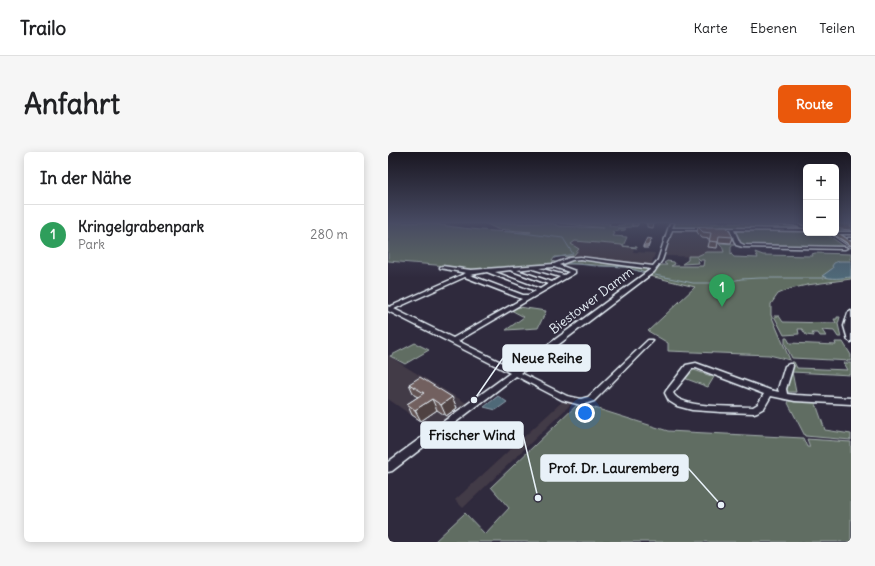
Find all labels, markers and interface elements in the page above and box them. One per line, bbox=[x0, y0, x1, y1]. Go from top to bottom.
text: Trailo bbox=[20, 16, 66, 40]
text: Karte bbox=[694, 19, 728, 37]
text: Ebenen bbox=[750, 19, 797, 37]
text: Teilen bbox=[819, 19, 855, 37]
button: Route bbox=[778, 85, 851, 123]
text: Anfahrt bbox=[24, 86, 120, 122]
map controls bbox=[803, 164, 839, 236]
button: + bbox=[803, 164, 839, 200]
text: In der Nähe bbox=[40, 167, 132, 189]
button: − bbox=[803, 200, 839, 236]
text: Kringelgrabenpark bbox=[78, 217, 204, 236]
text: 1 bbox=[50, 226, 56, 243]
text: 280 m bbox=[310, 226, 348, 243]
text: Park bbox=[78, 236, 105, 253]
street label: Biestower Damm bbox=[546, 263, 637, 338]
pin: 1 bbox=[709, 274, 735, 307]
callout: Neue Reihe bbox=[503, 345, 590, 371]
text: Neue Reihe bbox=[511, 349, 583, 367]
your location bbox=[575, 403, 595, 423]
callout: Frischer Wind bbox=[421, 422, 523, 448]
text: Frischer Wind bbox=[429, 426, 516, 444]
callout: Prof. Dr. Lauremberg bbox=[541, 455, 688, 481]
text: Prof. Dr. Lauremberg bbox=[549, 459, 680, 477]

